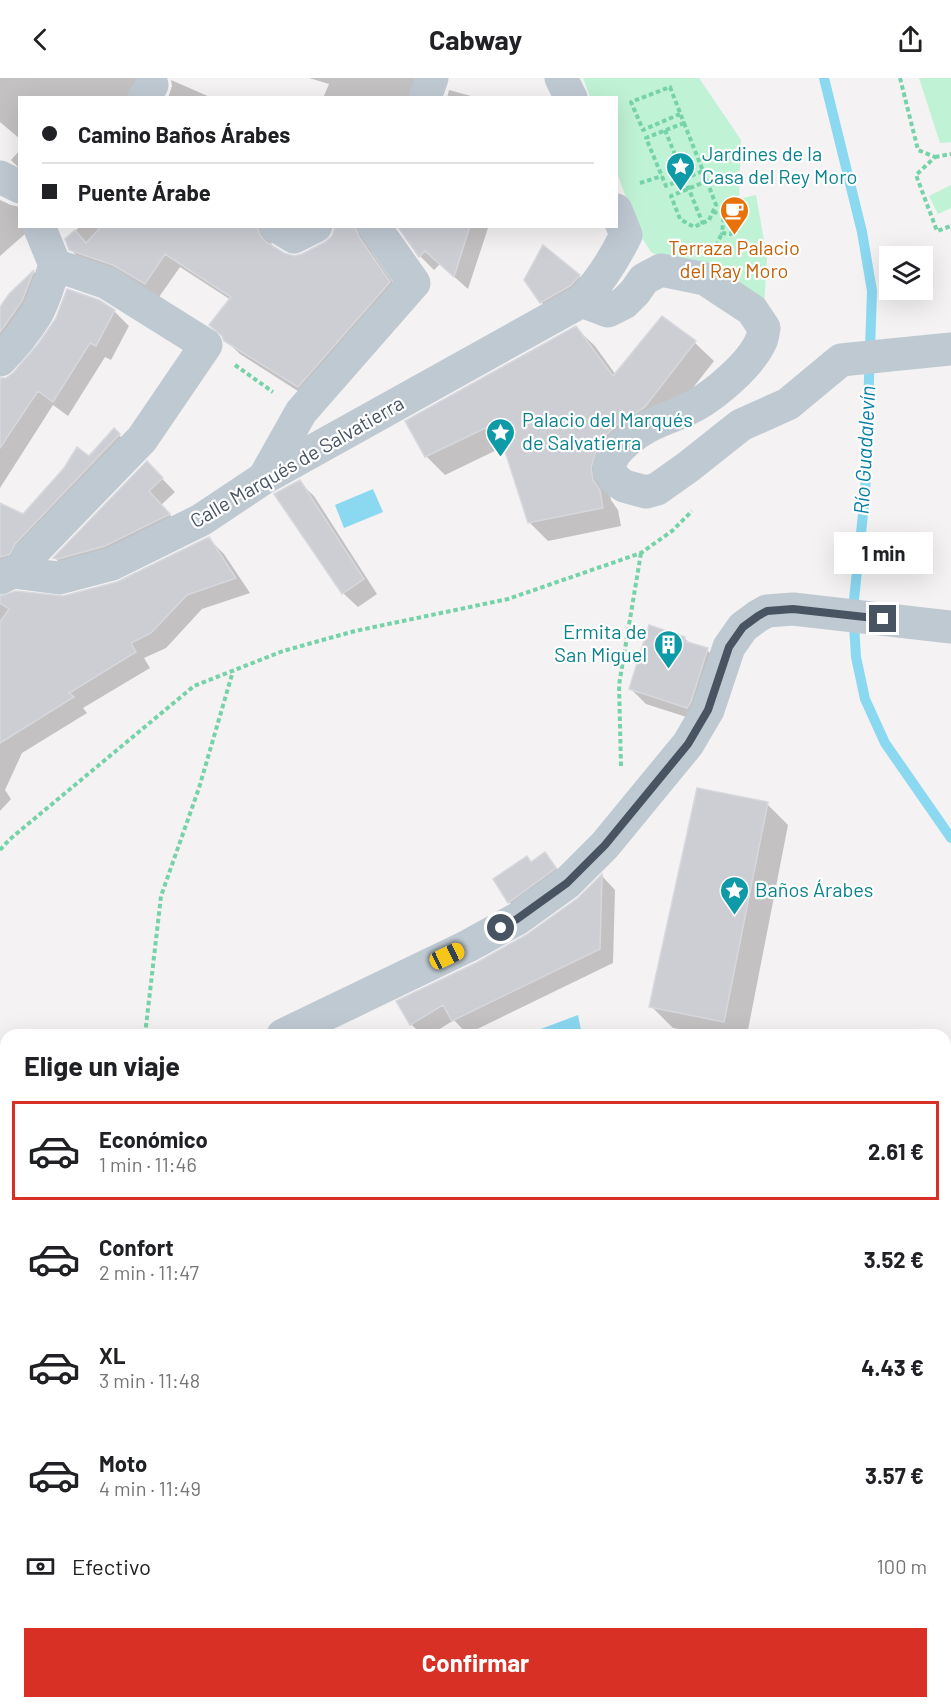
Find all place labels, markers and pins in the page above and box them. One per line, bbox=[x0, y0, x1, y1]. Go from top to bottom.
place label: Jardines de la Casa del Rey Moro bbox=[702, 141, 857, 188]
place icon: Jardines de la Casa del Rey Moro bbox=[665, 150, 697, 192]
cafe icon: Terraza Palacio del Ray Moro bbox=[718, 194, 750, 236]
place label: Terraza Palacio del Ray Moro bbox=[668, 235, 800, 282]
place label: Palacio del Marqués de Salvatierra bbox=[522, 407, 693, 454]
place icon: Palacio del Marqués de Salvatierra bbox=[485, 416, 517, 458]
place label: Ermita de San Miguel bbox=[554, 619, 647, 666]
building icon: Ermita de San Miguel bbox=[652, 628, 684, 670]
place icon: Baños Árabes bbox=[718, 874, 750, 916]
place label: Baños Árabes bbox=[755, 877, 873, 901]

